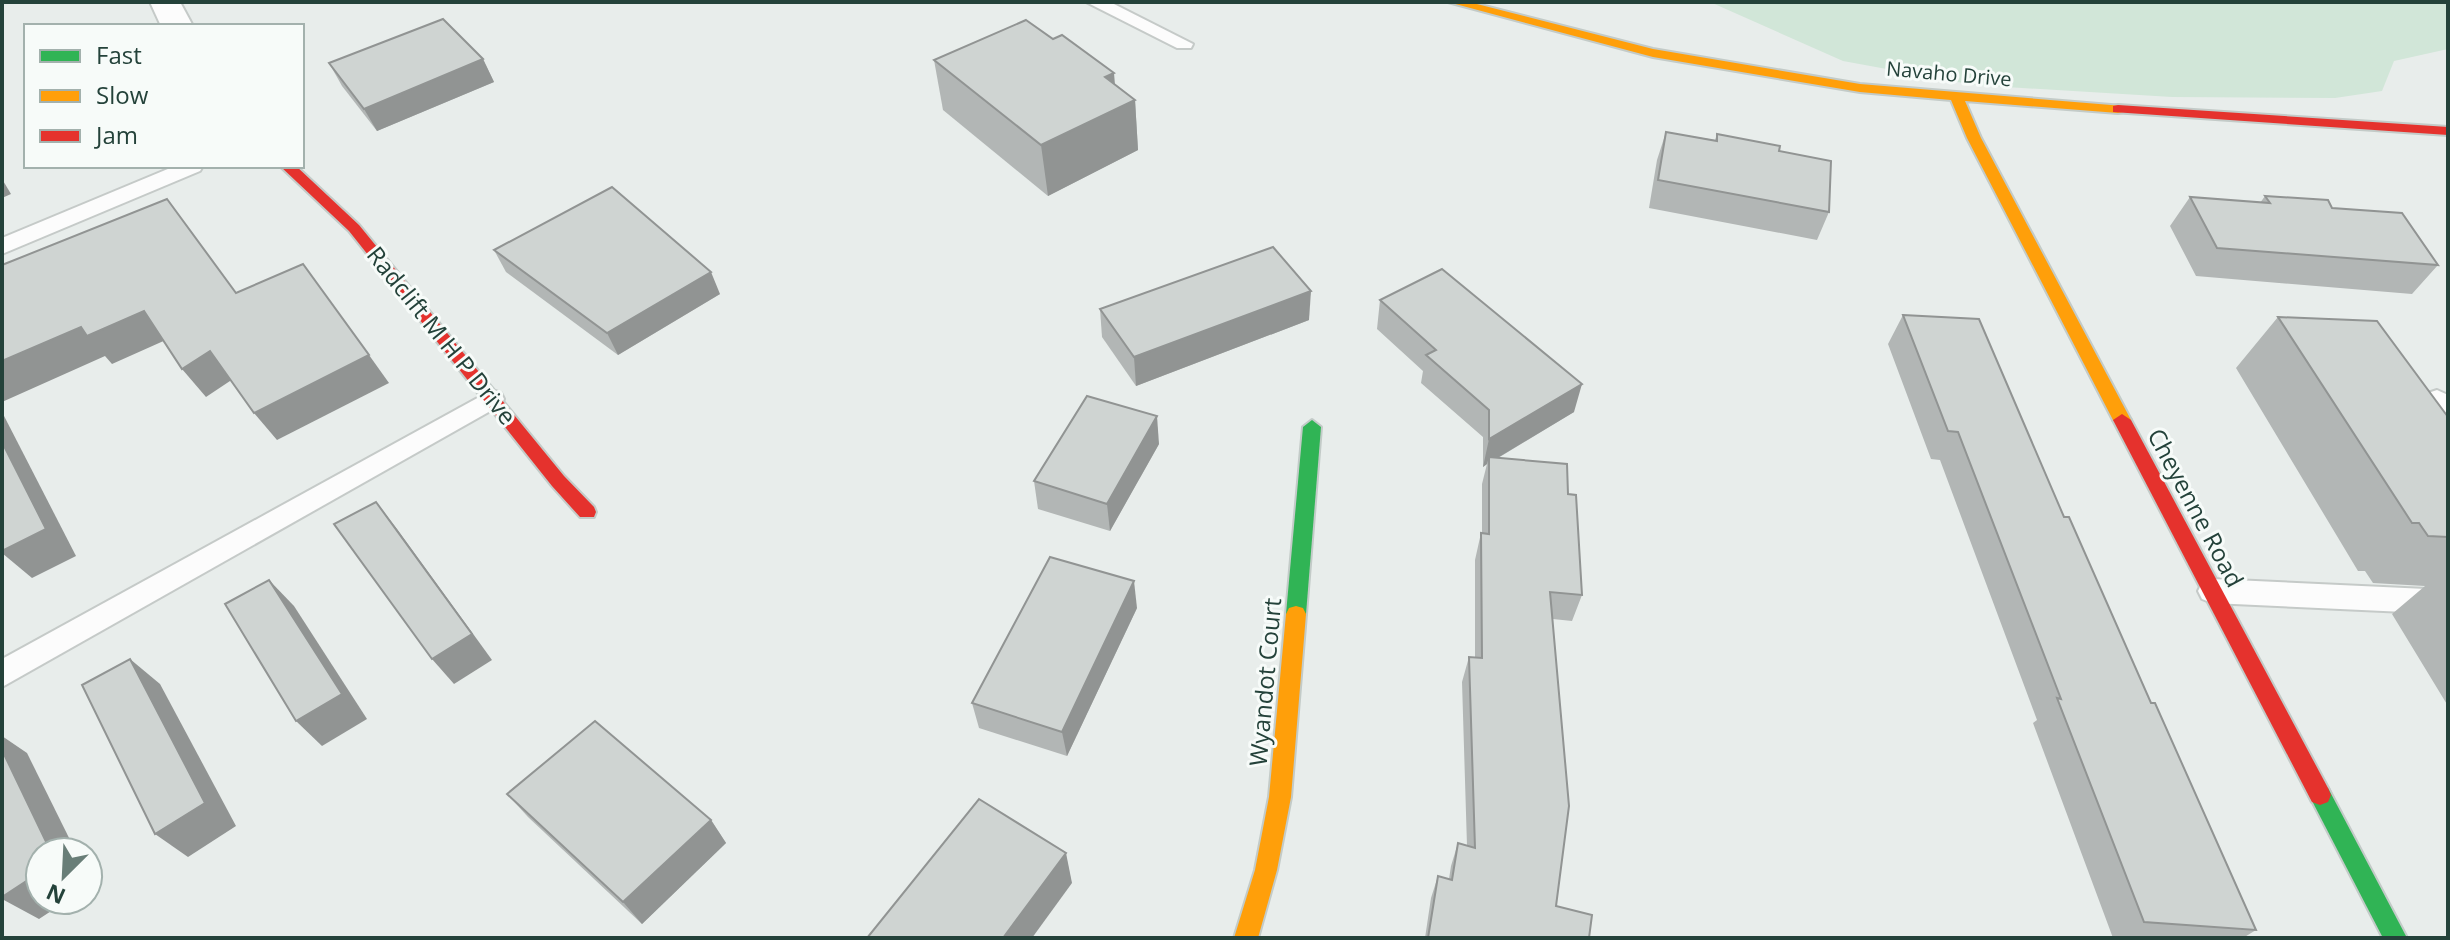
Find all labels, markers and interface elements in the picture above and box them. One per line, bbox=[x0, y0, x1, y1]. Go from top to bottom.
legend bbox=[24, 24, 304, 168]
text: Fast bbox=[96, 38, 142, 71]
street label: Navaho Drive bbox=[1885, 55, 2013, 92]
text: Slow bbox=[96, 78, 149, 111]
text: Jam bbox=[94, 118, 138, 151]
street label: Radclift M H P Drive bbox=[360, 239, 524, 431]
street label: Cheyenne Road bbox=[2141, 422, 2252, 592]
street label: Wyandot Court bbox=[1241, 596, 1288, 767]
north arrow bbox=[24, 836, 104, 916]
text: N bbox=[41, 878, 70, 913]

